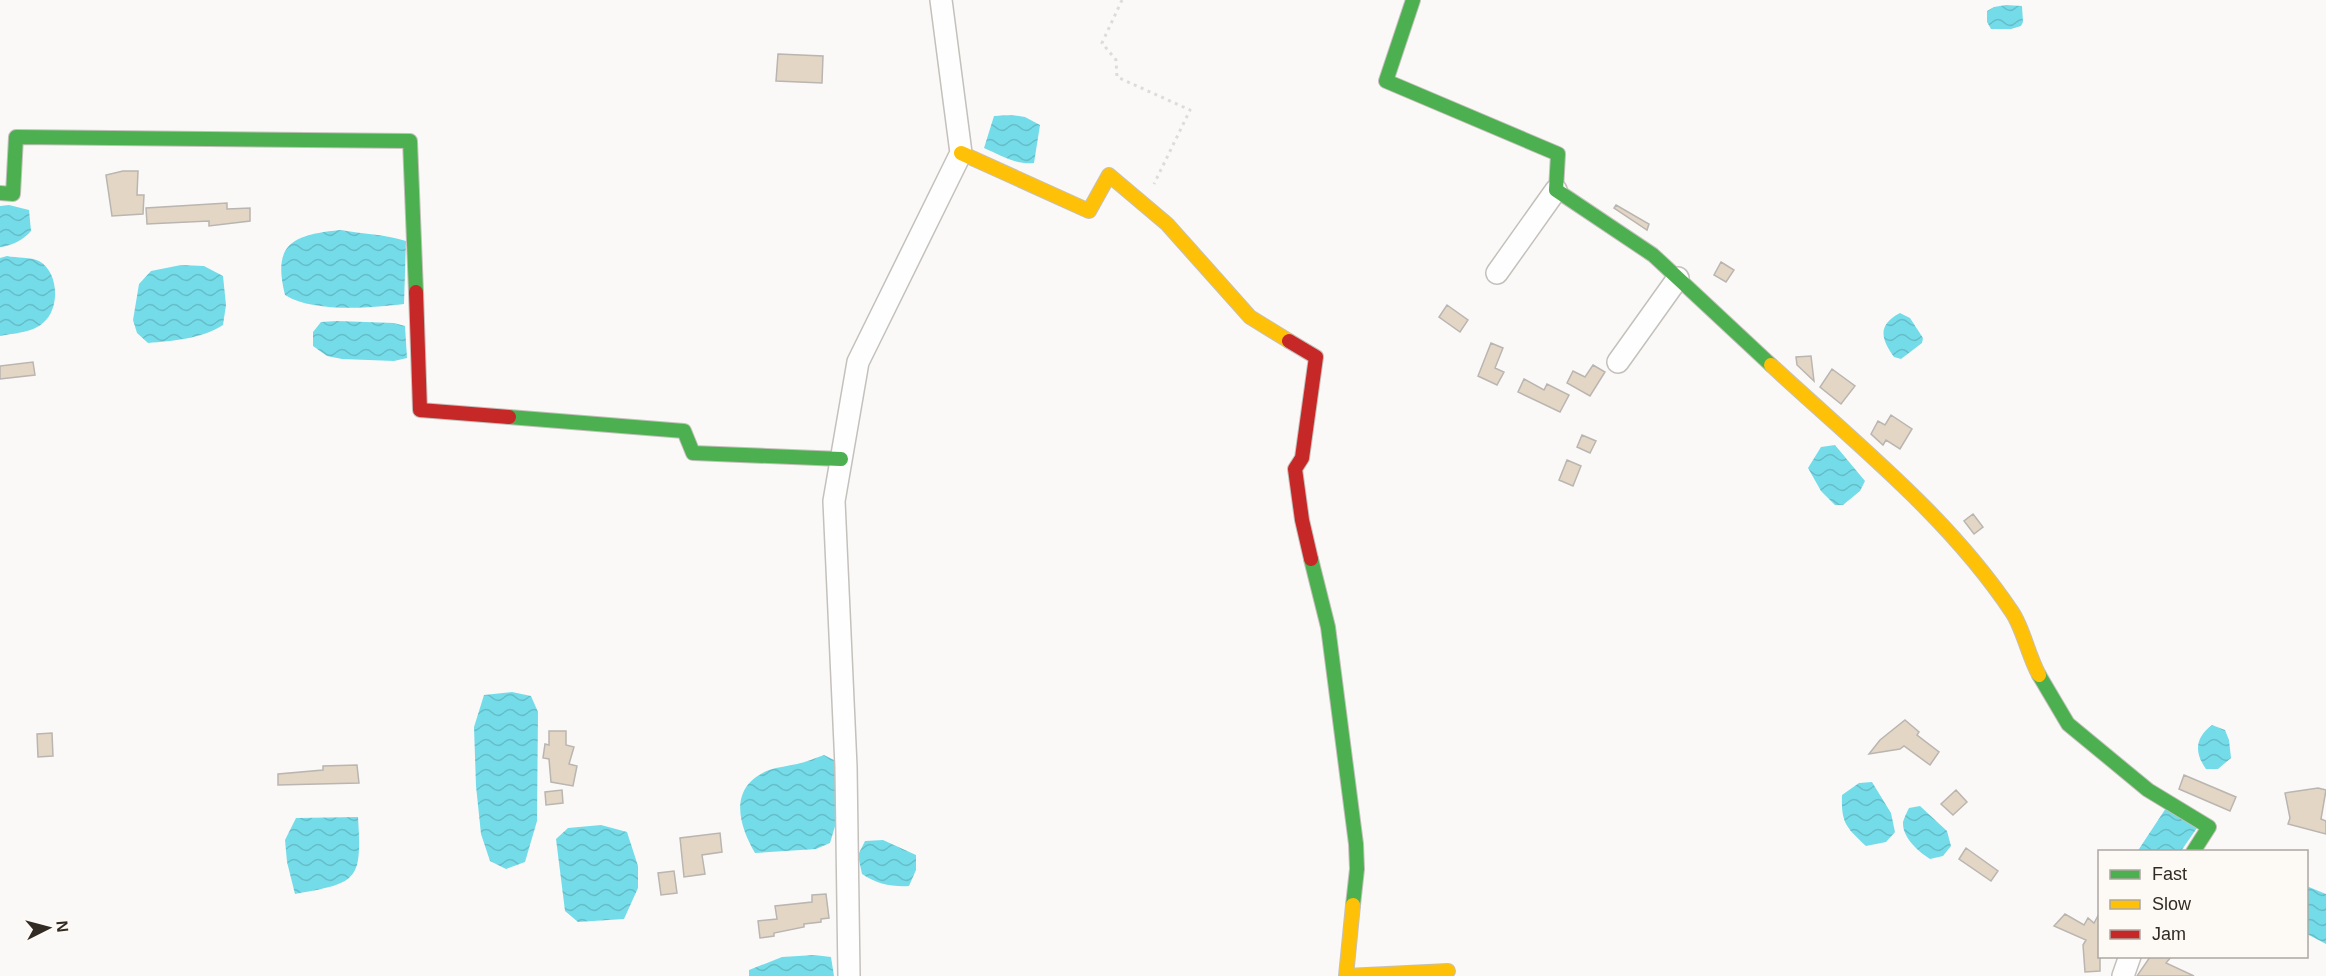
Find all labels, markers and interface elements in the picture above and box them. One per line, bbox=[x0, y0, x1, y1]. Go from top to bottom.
legend bbox=[2098, 850, 2308, 958]
text: Fast bbox=[2152, 864, 2187, 884]
text: Slow bbox=[2152, 894, 2192, 914]
north arrow bbox=[18, 898, 78, 958]
text: N bbox=[53, 920, 71, 933]
text: Jam bbox=[2152, 924, 2186, 944]

